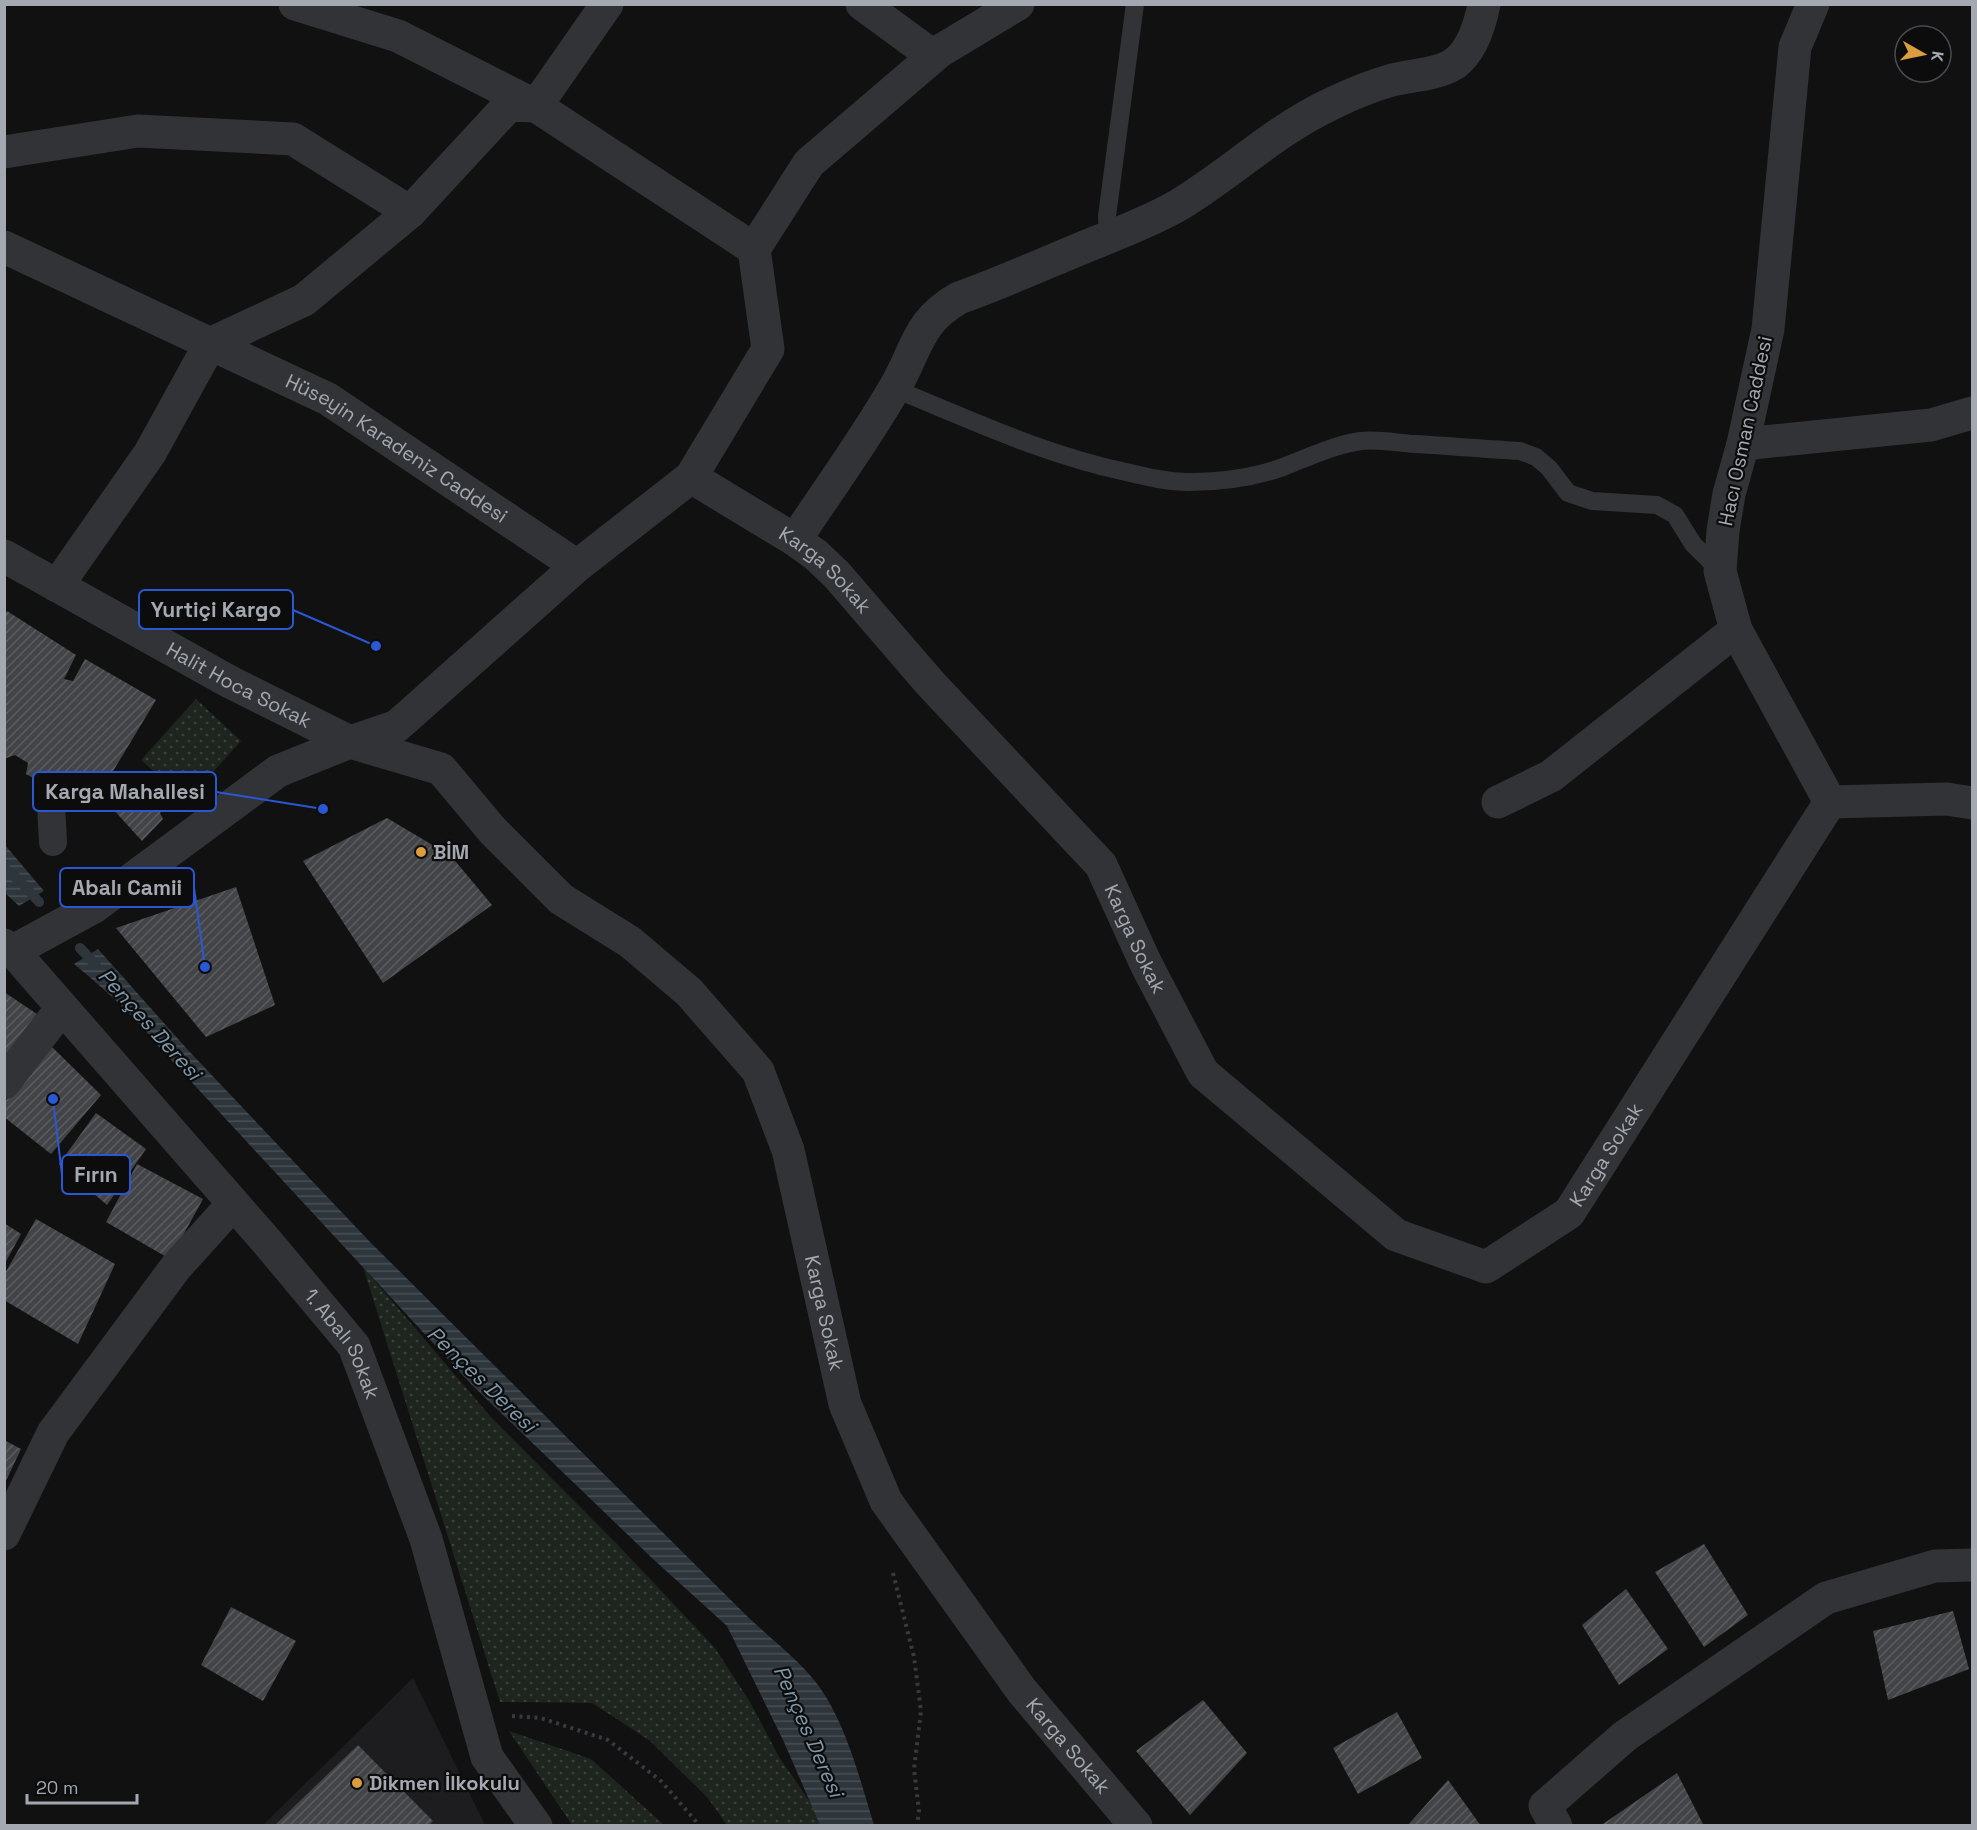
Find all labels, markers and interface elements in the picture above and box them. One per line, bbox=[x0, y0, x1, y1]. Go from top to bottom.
north arrow bbox=[1893, 24, 1953, 84]
text: K bbox=[1926, 50, 1948, 63]
street label: Hacı Osman Caddesi bbox=[1712, 334, 1778, 528]
street label: Hüseyin Karadeniz Caddesi bbox=[281, 368, 513, 529]
street label: Karga Sokak bbox=[774, 520, 877, 619]
callout: Yurtiçi Kargo bbox=[139, 590, 293, 629]
text: Yurtiçi Kargo bbox=[151, 596, 281, 623]
street label: Halit Hoca Sokak bbox=[162, 636, 316, 734]
callout: Karga Mahallesi bbox=[33, 772, 216, 811]
text: Karga Mahallesi bbox=[45, 778, 205, 805]
place label: BİM bbox=[433, 839, 469, 865]
marker: BİM bbox=[414, 845, 428, 859]
callout: Abalı Camii bbox=[60, 868, 194, 907]
text: Abalı Camii bbox=[72, 874, 182, 901]
street label: Karga Sokak bbox=[1098, 880, 1172, 998]
water label: Pençes Deresi bbox=[93, 962, 209, 1088]
street label: Karga Sokak bbox=[1563, 1098, 1649, 1211]
callout: Fırın bbox=[62, 1155, 130, 1194]
text: Fırın bbox=[74, 1161, 118, 1188]
street label: Karga Sokak bbox=[799, 1253, 850, 1374]
street label: 1. Abalı Sokak bbox=[298, 1283, 386, 1403]
water label: Pençes Deresi bbox=[422, 1320, 544, 1440]
water label: Pençes Deresi bbox=[768, 1661, 851, 1804]
street label: Karga Sokak bbox=[1020, 1692, 1116, 1799]
scale bar bbox=[27, 1767, 136, 1805]
place label: Dikmen İlkokulu bbox=[369, 1770, 520, 1796]
text: 20 m bbox=[36, 1776, 79, 1799]
marker: Dikmen İlkokulu bbox=[350, 1776, 364, 1790]

